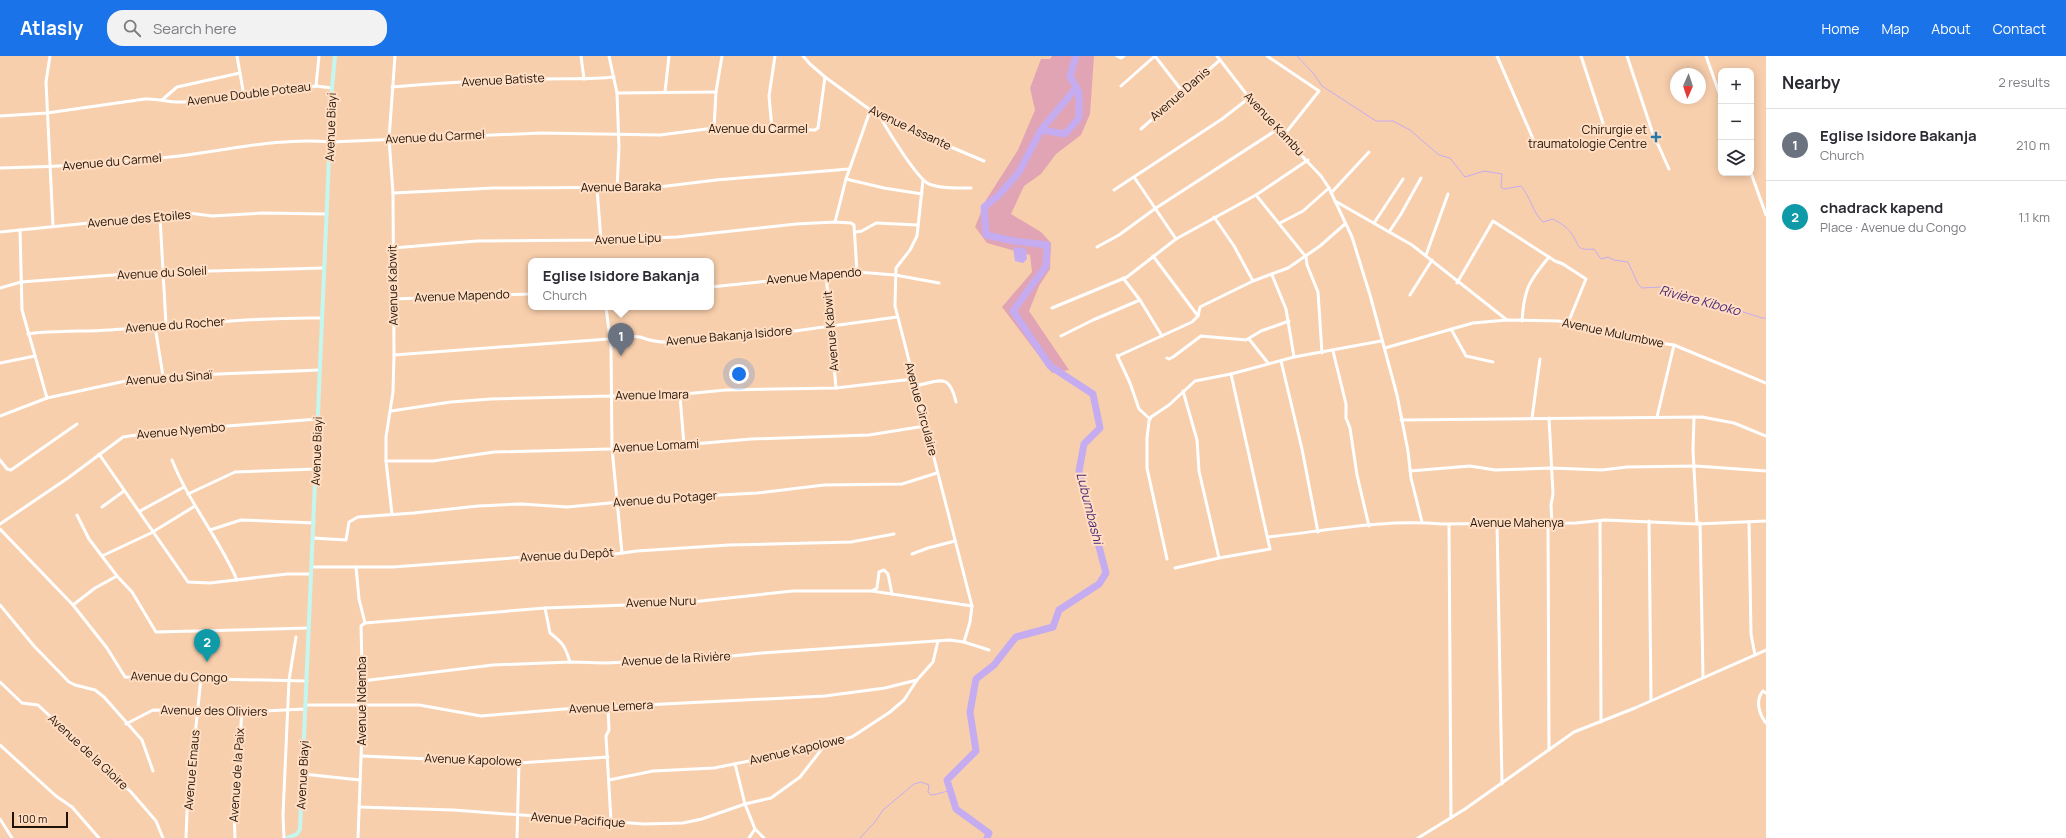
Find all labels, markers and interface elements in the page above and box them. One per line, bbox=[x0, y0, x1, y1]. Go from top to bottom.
search box bbox=[107, 10, 387, 46]
text: Atlasly bbox=[20, 15, 83, 41]
icon: search bbox=[121, 17, 143, 39]
text: Search here bbox=[153, 18, 236, 39]
text: Home bbox=[1822, 19, 1859, 38]
text: Map bbox=[1881, 19, 1909, 38]
text: About bbox=[1931, 19, 1971, 38]
text: Contact bbox=[1993, 19, 2046, 38]
street label: Avenue Danis bbox=[1146, 63, 1213, 124]
north arrow bbox=[1670, 68, 1706, 104]
map controls bbox=[1718, 68, 1754, 176]
button: + bbox=[1718, 68, 1754, 104]
street label: Avenue Batiste bbox=[461, 69, 545, 90]
text: Nearby bbox=[1782, 71, 1840, 94]
text: 2 results bbox=[1998, 73, 2050, 91]
street label: Avenue Double Poteau bbox=[186, 77, 312, 110]
street label: Avenue Kambu bbox=[1240, 88, 1308, 159]
street label: Avenue Biayi bbox=[321, 92, 340, 162]
street label: Avenue Assante bbox=[866, 101, 954, 154]
button: − bbox=[1718, 104, 1754, 140]
street label: Avenue du Carmel bbox=[708, 120, 808, 137]
place label: Chirurgie et traumatologie Centre bbox=[1528, 121, 1647, 152]
street label: Avenue du Carmel bbox=[385, 125, 485, 148]
text: Eglise Isidore Bakanja bbox=[1820, 125, 1977, 146]
marker: Chirurgie et traumatologie Centre bbox=[1650, 131, 1662, 143]
text: 1 bbox=[1792, 136, 1798, 154]
text: 210 m bbox=[2016, 136, 2050, 154]
button: layers bbox=[1718, 140, 1754, 176]
text: Church bbox=[1820, 146, 1864, 164]
street label: Avenue du Carmel bbox=[62, 149, 162, 174]
street label: Avenue Baraka bbox=[580, 177, 662, 196]
text: chadrack kapend bbox=[1820, 197, 1943, 218]
street label: Avenue des Etoiles bbox=[87, 206, 191, 231]
text: 2 bbox=[1791, 208, 1799, 226]
text: 1.1 km bbox=[2019, 208, 2050, 226]
text: Place · Avenue du Congo bbox=[1820, 218, 1966, 236]
street label: Avenue Lipu bbox=[594, 229, 662, 248]
street label: Avenue Kabwit bbox=[383, 244, 402, 326]
popup bbox=[528, 258, 714, 310]
street label: Avenue du Soleil bbox=[117, 262, 207, 283]
street label: Avenue Mapendo bbox=[766, 263, 862, 288]
text: Eglise Isidore Bakanja bbox=[543, 265, 699, 286]
water label: Rivière Kiboko bbox=[1657, 281, 1744, 320]
street label: Avenue Mapendo bbox=[414, 285, 510, 306]
text: Church bbox=[543, 286, 587, 304]
street label: Avenue Kabwit bbox=[818, 290, 842, 372]
street label: Avenue du Rocher bbox=[125, 312, 226, 336]
street label: Avenue Mulumbwe bbox=[1561, 313, 1666, 352]
street label: Avenue Bakanja Isidore bbox=[665, 322, 793, 349]
pin: 1 bbox=[608, 323, 634, 356]
street label: Avenue Circulaire bbox=[901, 360, 942, 458]
your location bbox=[729, 364, 749, 384]
street label: Avenue du Sinaï bbox=[125, 366, 214, 389]
street label: Avenue Imara bbox=[615, 385, 689, 404]
street label: Avenue Biayi bbox=[307, 416, 326, 486]
street label: Avenue Nyembo bbox=[136, 418, 226, 443]
street label: Avenue Lomami bbox=[612, 435, 700, 456]
water label: Lubumbashi bbox=[1072, 470, 1108, 548]
street label: Avenue du Potager bbox=[612, 486, 718, 511]
street label: Avenue Mahenya bbox=[1470, 514, 1564, 531]
street label: Avenue du Depôt bbox=[520, 544, 615, 565]
street label: Avenue Nuru bbox=[626, 592, 696, 611]
pin: 2 bbox=[194, 629, 220, 662]
street label: Avenue de la Rivière bbox=[621, 647, 731, 670]
street label: Avenue Ndemba bbox=[353, 656, 370, 746]
street label: Avenue du Congo bbox=[130, 667, 228, 686]
street label: Avenue Lemera bbox=[568, 696, 654, 717]
street label: Avenue des Oliviers bbox=[160, 701, 268, 720]
street label: Avenue de la Gloire bbox=[44, 710, 132, 793]
street label: Avenue de la Paix bbox=[225, 726, 248, 823]
street label: Avenue Emaus bbox=[180, 729, 203, 811]
street label: Avenue Kapolowe bbox=[748, 730, 846, 769]
street label: Avenue Biayi bbox=[292, 740, 313, 810]
street label: Avenue Kapolowe bbox=[424, 749, 522, 770]
street label: Avenue Pacifique bbox=[530, 808, 626, 831]
scale bar bbox=[12, 810, 68, 829]
text: 100 m bbox=[18, 811, 47, 826]

